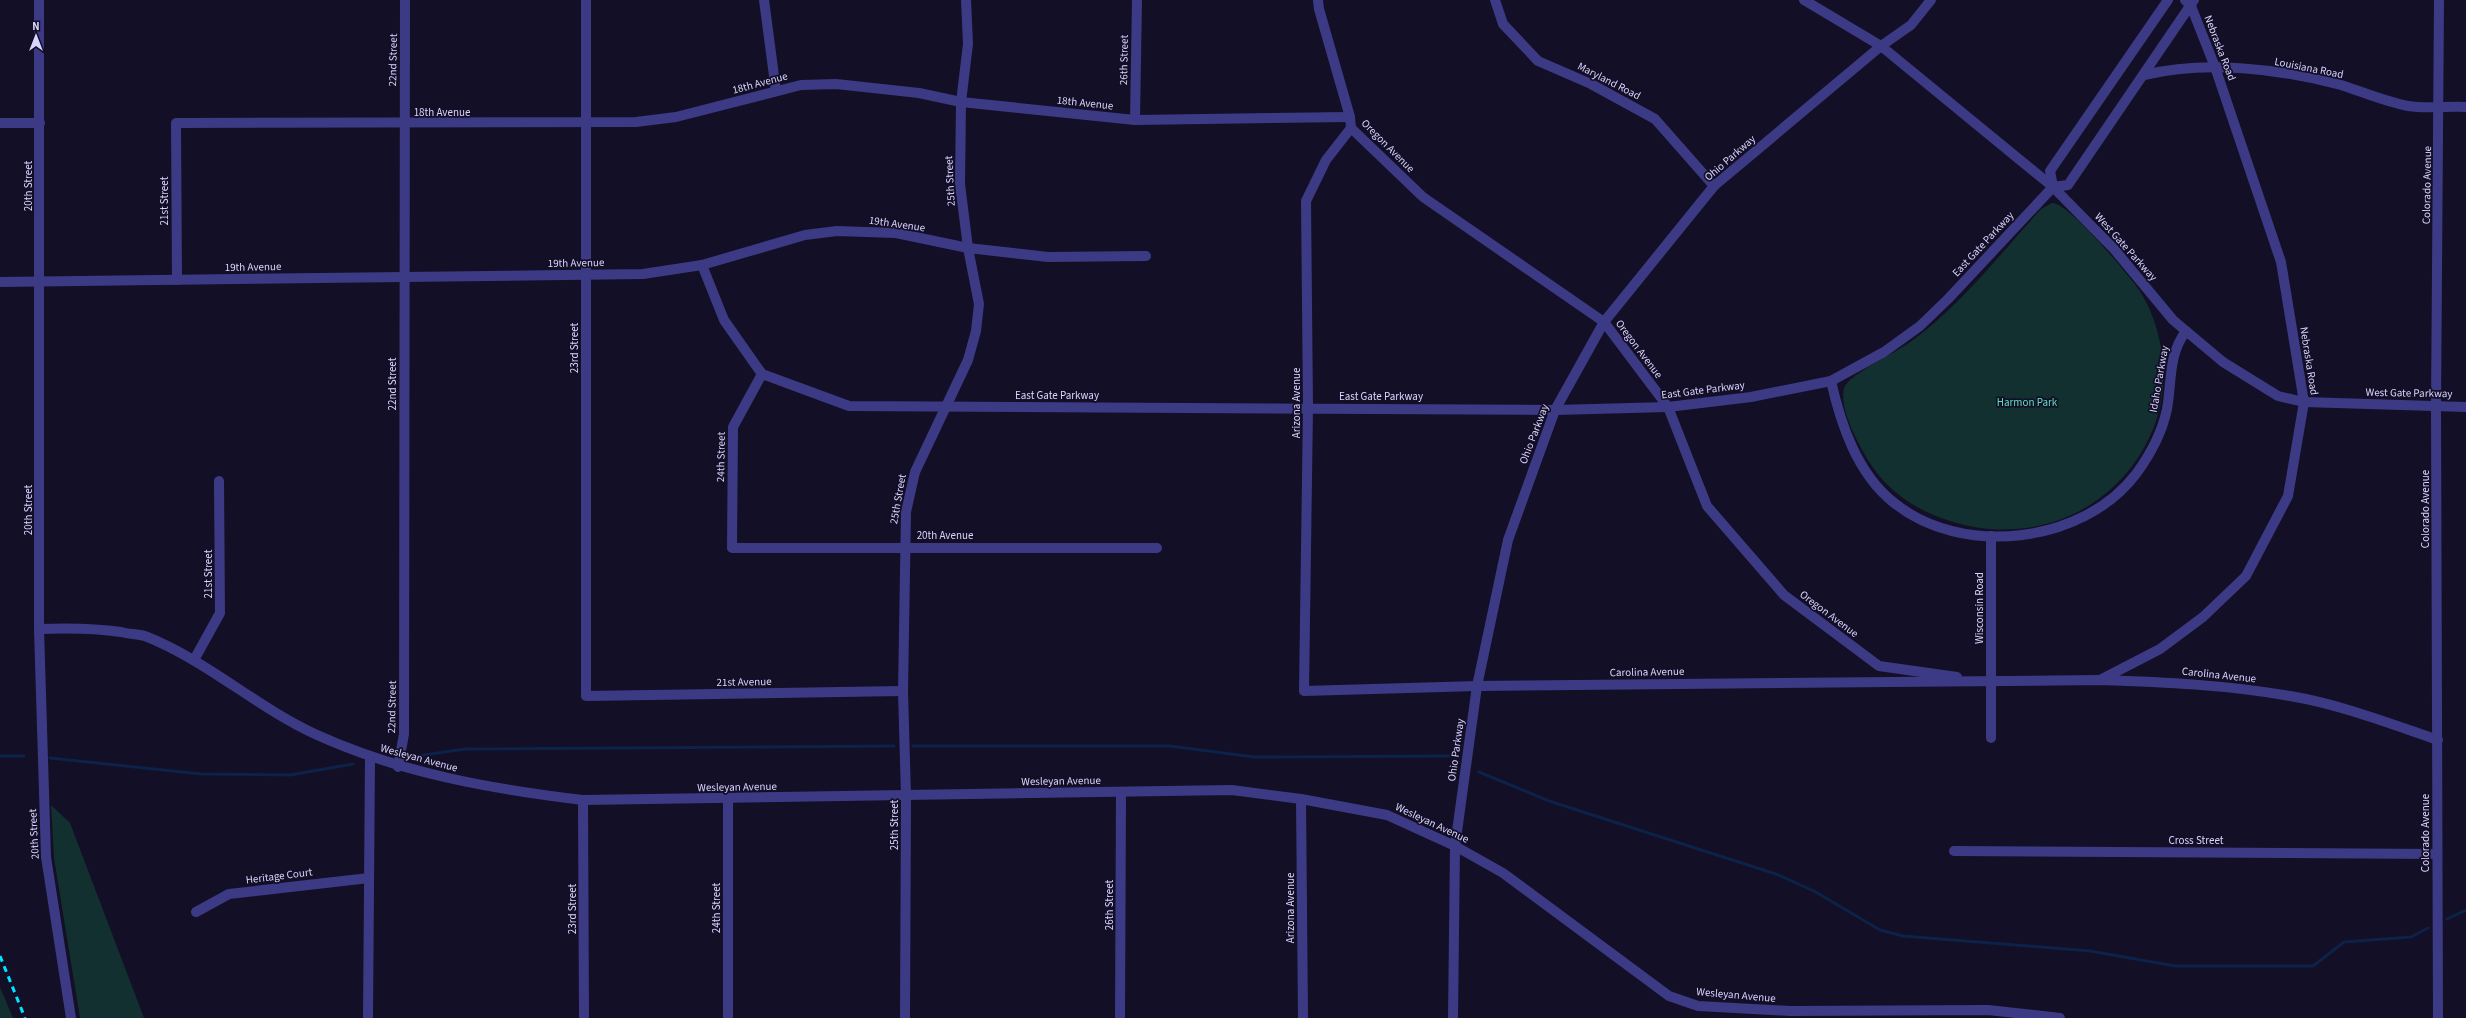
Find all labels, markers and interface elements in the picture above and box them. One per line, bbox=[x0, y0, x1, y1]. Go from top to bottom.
street label: Nebraska Road bbox=[2201, 13, 2239, 83]
north arrow bbox=[16, 16, 56, 56]
text: N bbox=[32, 19, 40, 34]
street label: 22nd Street bbox=[385, 33, 401, 87]
street label: 26th Street bbox=[1116, 34, 1132, 85]
street label: Louisiana Road bbox=[2273, 54, 2345, 82]
street label: Maryland Road bbox=[1575, 59, 1643, 103]
street label: 18th Avenue bbox=[731, 68, 790, 98]
street label: 18th Avenue bbox=[1056, 93, 1115, 113]
street label: 18th Avenue bbox=[414, 105, 471, 120]
street label: Oregon Avenue bbox=[1358, 116, 1418, 176]
street label: Ohio Parkway bbox=[1701, 132, 1759, 184]
street label: Colorado Avenue bbox=[2419, 145, 2435, 224]
street label: 25th Street bbox=[941, 155, 959, 207]
street label: 20th Street bbox=[21, 161, 36, 211]
street label: 21st Street bbox=[157, 176, 172, 225]
street label: East Gate Parkway bbox=[1949, 208, 2017, 280]
street label: West Gate Parkway bbox=[2091, 210, 2161, 284]
street label: 19th Avenue bbox=[868, 213, 927, 235]
street label: 19th Avenue bbox=[547, 255, 605, 271]
street label: 19th Avenue bbox=[224, 259, 282, 275]
street label: Oregon Avenue bbox=[1612, 317, 1666, 382]
street label: 23rd Street bbox=[567, 322, 582, 373]
street label: Nebraska Road bbox=[2296, 326, 2322, 396]
street label: Idaho Parkway bbox=[2146, 344, 2172, 414]
street label: 22nd Street bbox=[385, 357, 400, 410]
street label: Arizona Avenue bbox=[1289, 367, 1304, 438]
street label: East Gate Parkway bbox=[1660, 377, 1746, 403]
street label: West Gate Parkway bbox=[2365, 385, 2453, 401]
street label: East Gate Parkway bbox=[1015, 388, 1099, 403]
street label: East Gate Parkway bbox=[1339, 389, 1423, 404]
park label: Harmon Park bbox=[1997, 395, 2058, 410]
street label: Ohio Parkway bbox=[1516, 402, 1552, 466]
street label: 24th Street bbox=[713, 431, 729, 482]
street label: Colorado Avenue bbox=[2418, 469, 2433, 548]
street label: 25th Street bbox=[886, 473, 910, 525]
street label: 20th Street bbox=[21, 485, 36, 535]
street label: 20th Avenue bbox=[917, 528, 974, 543]
street label: 21st Street bbox=[201, 549, 216, 598]
street label: Wisconsin Road bbox=[1972, 572, 1987, 644]
street label: Oregon Avenue bbox=[1797, 587, 1862, 641]
street label: Carolina Avenue bbox=[1610, 664, 1685, 680]
street label: Carolina Avenue bbox=[2181, 664, 2257, 686]
street label: 21st Avenue bbox=[716, 674, 772, 690]
street label: 22nd Street bbox=[384, 680, 400, 734]
street label: Ohio Parkway bbox=[1444, 718, 1468, 782]
street label: Wesleyan Avenue bbox=[379, 740, 460, 776]
street label: Wesleyan Avenue bbox=[1021, 773, 1101, 789]
street label: Wesleyan Avenue bbox=[697, 779, 777, 795]
street label: Colorado Avenue bbox=[2418, 793, 2433, 872]
street label: Wesleyan Avenue bbox=[1393, 799, 1472, 847]
street label: 25th Street bbox=[887, 800, 902, 850]
street label: 20th Street bbox=[25, 808, 43, 860]
street label: Cross Street bbox=[2169, 833, 2224, 848]
street label: Heritage Court bbox=[245, 864, 313, 888]
street label: Arizona Avenue bbox=[1283, 872, 1298, 943]
street label: 26th Street bbox=[1102, 880, 1117, 930]
street label: 23rd Street bbox=[565, 883, 580, 934]
street label: 24th Street bbox=[709, 883, 724, 933]
street label: Wesleyan Avenue bbox=[1696, 984, 1777, 1006]

